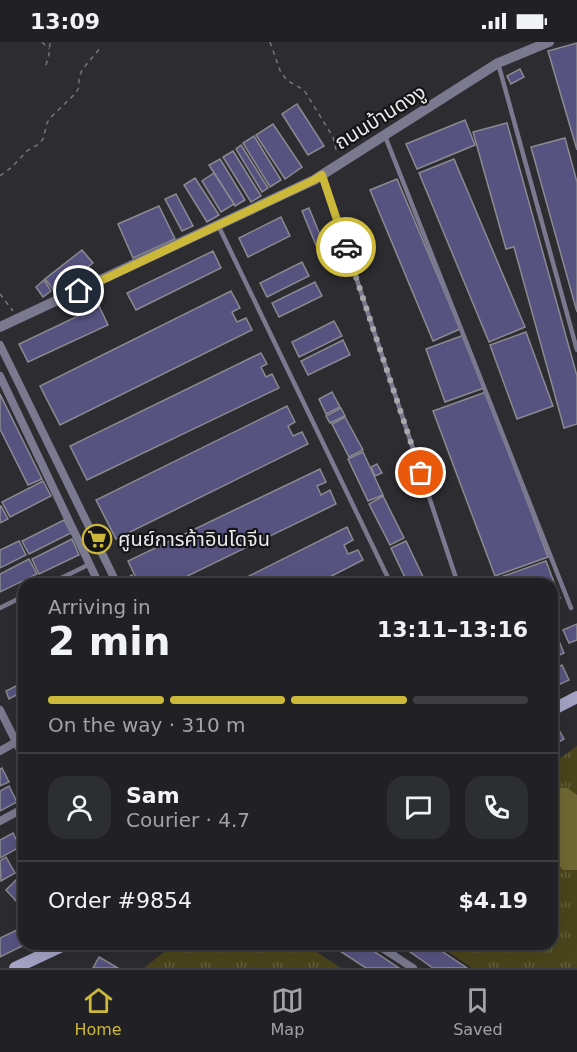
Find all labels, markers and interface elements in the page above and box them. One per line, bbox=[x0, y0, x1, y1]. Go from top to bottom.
text: 13:09 bbox=[30, 9, 100, 34]
street label: ถนนบ้านดงงู bbox=[330, 80, 430, 155]
courier bbox=[316, 217, 376, 277]
icon: car bbox=[330, 231, 363, 264]
pin bbox=[53, 265, 104, 316]
icon: home bbox=[62, 274, 95, 307]
pin bbox=[395, 447, 446, 498]
icon: bag bbox=[404, 456, 437, 489]
supermarket icon: ศูนย์การค้าอินโดจีน bbox=[81, 523, 113, 555]
place label: ศูนย์การค้าอินโดจีน bbox=[118, 527, 270, 552]
text: Arriving in bbox=[48, 595, 151, 619]
text: 13:11–13:16 bbox=[377, 617, 528, 642]
text: 2 min bbox=[48, 619, 170, 664]
text: On the way · 310 m bbox=[48, 713, 246, 737]
button: person bbox=[48, 776, 111, 839]
button: chat bbox=[387, 776, 450, 839]
button: phone bbox=[465, 776, 528, 839]
text: Sam bbox=[126, 783, 180, 808]
text: Courier · 4.7 bbox=[126, 808, 250, 832]
text: Order #9854 bbox=[48, 888, 192, 913]
text: $4.19 bbox=[458, 888, 528, 913]
tab: Home bbox=[74, 984, 122, 1039]
tab: Map bbox=[271, 984, 304, 1039]
tab: Saved bbox=[453, 984, 503, 1039]

